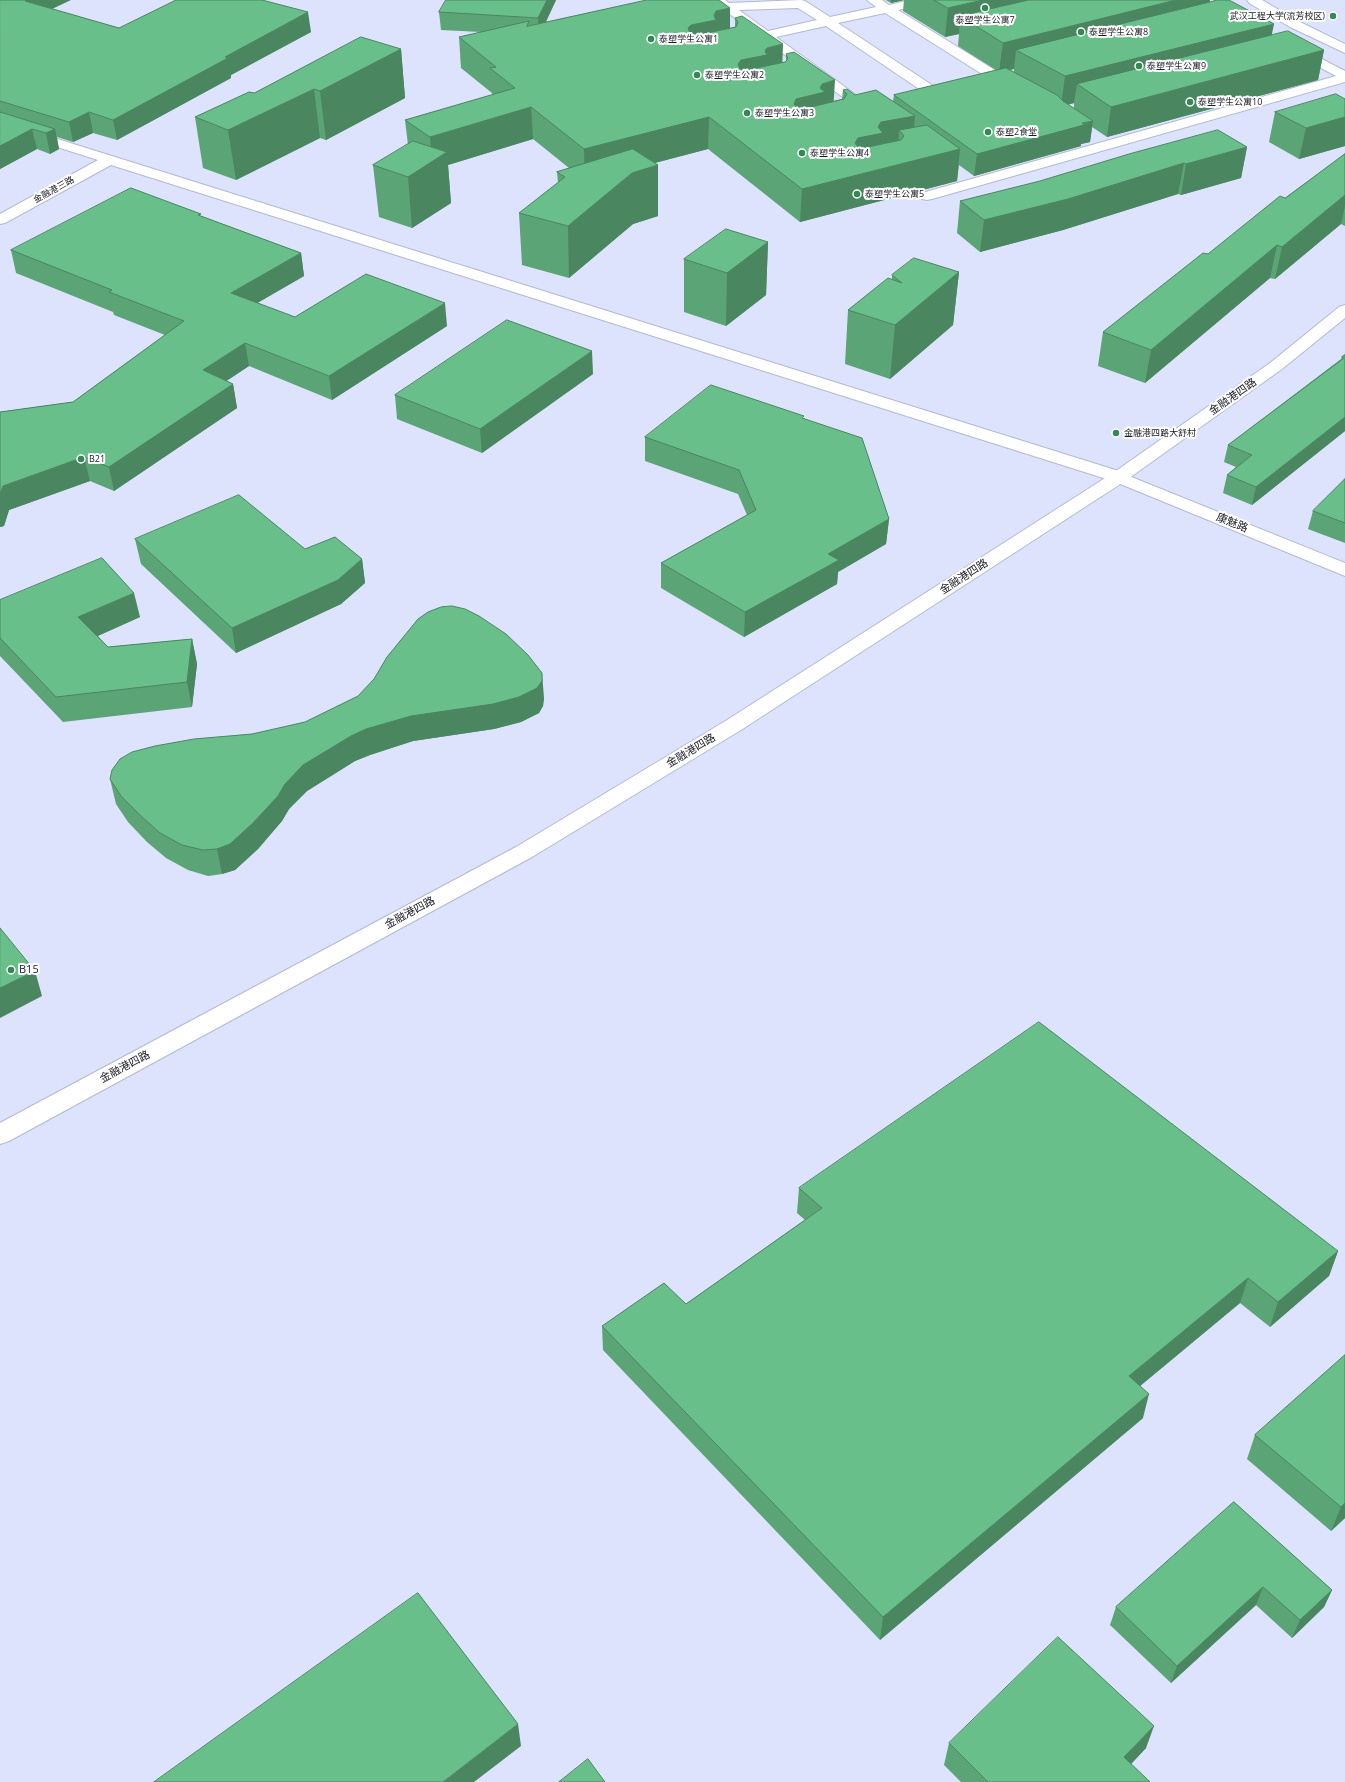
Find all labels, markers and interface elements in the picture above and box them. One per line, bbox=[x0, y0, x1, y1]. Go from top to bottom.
marker: 泰塑学生公寓7 bbox=[980, 3, 990, 13]
place label: 武汉工程大学(流芳校区) bbox=[1230, 11, 1325, 21]
marker: 武汉工程大学(流芳校区) bbox=[1328, 11, 1338, 21]
place label: 泰塑学生公寓7 bbox=[955, 15, 1015, 25]
marker: 泰塑学生公寓8 bbox=[1076, 27, 1086, 37]
place label: 泰塑学生公寓8 bbox=[1089, 27, 1148, 37]
marker: 泰塑学生公寓1 bbox=[646, 34, 656, 44]
place label: 泰塑学生公寓1 bbox=[659, 34, 718, 44]
marker: 泰塑学生公寓9 bbox=[1134, 61, 1144, 71]
place label: 泰塑学生公寓9 bbox=[1147, 61, 1206, 71]
marker: 泰塑学生公寓2 bbox=[692, 70, 702, 80]
place label: 泰塑学生公寓2 bbox=[705, 70, 764, 80]
marker: 泰塑学生公寓10 bbox=[1185, 97, 1195, 107]
place label: 泰塑学生公寓10 bbox=[1198, 97, 1262, 107]
marker: 泰塑学生公寓3 bbox=[742, 108, 752, 118]
place label: 泰塑学生公寓3 bbox=[755, 108, 814, 118]
marker: 泰塑2食堂 bbox=[983, 127, 993, 137]
place label: 泰塑2食堂 bbox=[996, 127, 1037, 137]
marker: 泰塑学生公寓4 bbox=[797, 148, 807, 158]
place label: 泰塑学生公寓4 bbox=[810, 148, 869, 158]
street label: 金融港三路 bbox=[32, 174, 76, 206]
marker: 泰塑学生公寓5 bbox=[852, 189, 862, 199]
place label: 泰塑学生公寓5 bbox=[865, 189, 924, 199]
street label: 金融港四路 bbox=[1207, 376, 1259, 418]
marker: 金融港四路大舒村 bbox=[1111, 428, 1121, 438]
place label: 金融港四路大舒村 bbox=[1124, 428, 1196, 438]
marker: B21 bbox=[76, 454, 86, 464]
place label: B21 bbox=[89, 454, 105, 464]
street label: 康魅路 bbox=[1214, 511, 1250, 535]
street label: 金融港四路 bbox=[937, 556, 991, 598]
street label: 金融港四路 bbox=[664, 731, 718, 771]
street label: 金融港四路 bbox=[383, 894, 437, 932]
place label: B15 bbox=[19, 963, 39, 977]
marker: B15 bbox=[6, 965, 16, 975]
street label: 金融港四路 bbox=[98, 1048, 152, 1086]

